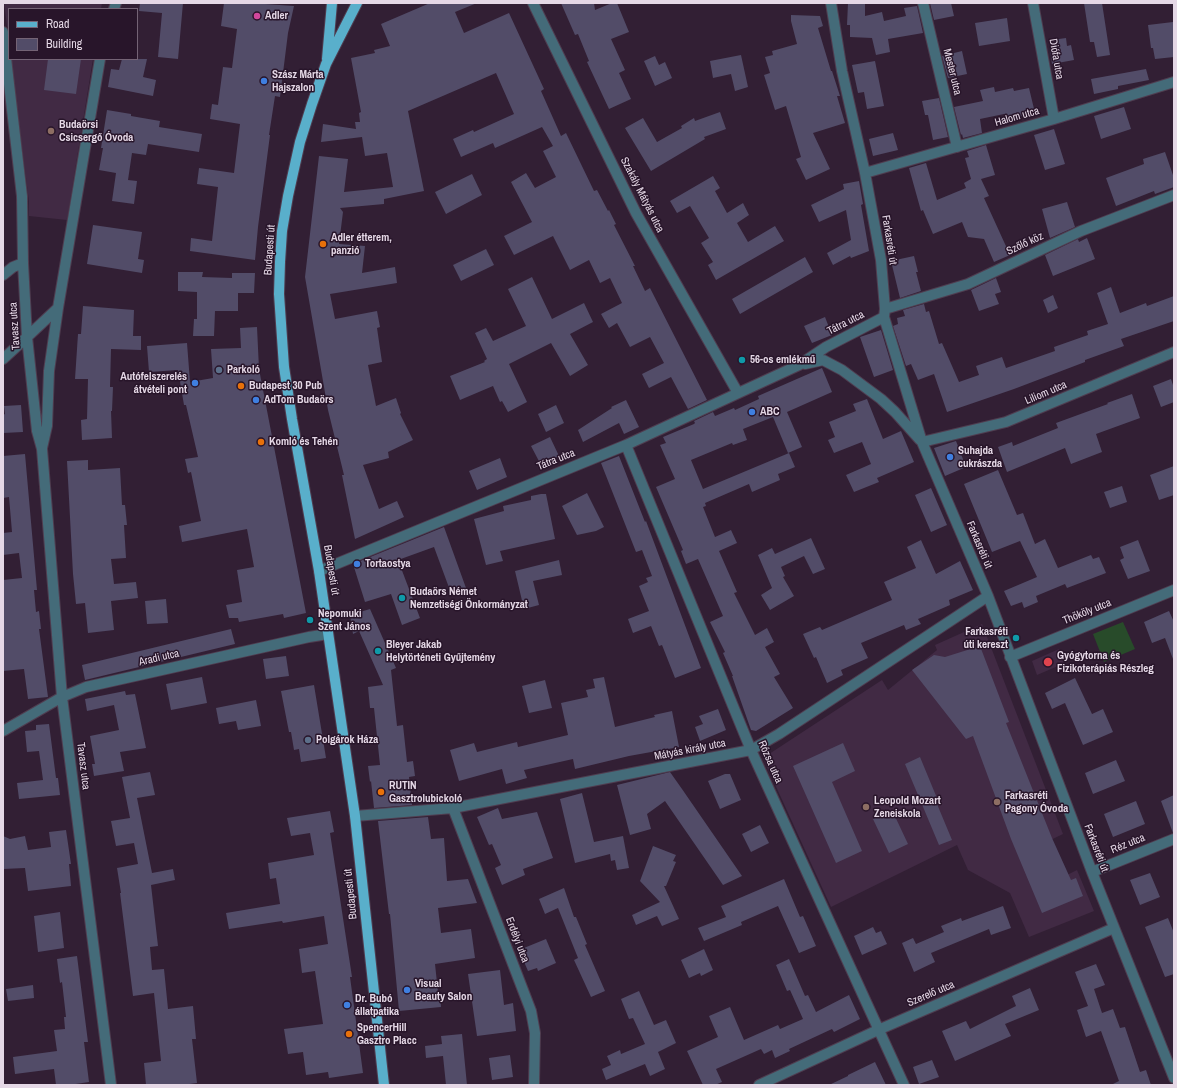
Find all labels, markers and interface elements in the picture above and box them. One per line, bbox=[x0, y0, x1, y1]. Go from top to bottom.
legend bbox=[8, 8, 138, 60]
place label: Adler bbox=[265, 9, 288, 23]
marker: Adler bbox=[252, 11, 262, 21]
text: Road bbox=[46, 16, 70, 32]
text: Building bbox=[46, 36, 82, 52]
street label: Diófa utca bbox=[1046, 38, 1066, 80]
street label: Mester utca bbox=[940, 48, 964, 96]
place label: Szász Márta Hajszalon bbox=[272, 68, 324, 94]
marker: Szász Márta Hajszalon bbox=[259, 76, 269, 86]
street label: Halom utca bbox=[993, 104, 1041, 130]
place label: Budaörsi Csicsergő Óvoda bbox=[59, 118, 133, 144]
marker: Budaörsi Csicsergő Óvoda bbox=[46, 126, 56, 136]
street label: Szakály Mátyás utca bbox=[617, 155, 667, 235]
street label: Farkasréti út bbox=[879, 214, 899, 266]
street label: Budapesti út bbox=[262, 224, 278, 276]
street label: Szőlő köz bbox=[1004, 230, 1046, 258]
place label: Adler étterem, panzió bbox=[331, 231, 392, 257]
marker: Adler étterem, panzió bbox=[318, 239, 328, 249]
street label: Tavasz utca bbox=[7, 302, 23, 350]
street label: Tátra utca bbox=[825, 308, 867, 338]
place label: 56-os emlékmű bbox=[750, 353, 815, 367]
marker: 56-os emlékmű bbox=[737, 355, 747, 365]
place label: Parkoló bbox=[227, 363, 260, 377]
marker: Parkoló bbox=[214, 365, 224, 375]
place label: Autófelszerelés átvételi pont bbox=[120, 370, 187, 396]
marker: Autófelszerelés átvételi pont bbox=[190, 378, 200, 388]
street label: Liliom utca bbox=[1023, 378, 1069, 408]
place label: Budapest 30 Pub bbox=[249, 379, 322, 393]
marker: Budapest 30 Pub bbox=[236, 381, 246, 391]
place label: AdTom Budaörs bbox=[264, 393, 333, 407]
marker: AdTom Budaörs bbox=[251, 395, 261, 405]
place label: ABC bbox=[760, 405, 780, 419]
marker: ABC bbox=[747, 407, 757, 417]
place label: Komló és Tehén bbox=[269, 435, 338, 449]
marker: Komló és Tehén bbox=[256, 437, 266, 447]
place label: Suhajda cukrászda bbox=[958, 444, 1002, 470]
street label: Tátra utca bbox=[535, 446, 577, 474]
marker: Suhajda cukrászda bbox=[945, 452, 955, 462]
street label: Farkasréti út bbox=[963, 519, 995, 571]
street label: Budapesti út bbox=[321, 544, 341, 596]
place label: Tortaostya bbox=[365, 557, 410, 571]
marker: Tortaostya bbox=[352, 559, 362, 569]
place label: Budaörs Német Nemzetiségi Önkormányzat bbox=[410, 585, 528, 611]
marker: Budaörs Német Nemzetiségi Önkormányzat bbox=[397, 593, 407, 603]
street label: Thököly utca bbox=[1061, 596, 1113, 628]
place label: Nepomuki Szent János bbox=[318, 607, 371, 633]
marker: Nepomuki Szent János bbox=[305, 615, 315, 625]
place label: Farkasréti úti kereszt bbox=[963, 625, 1008, 651]
marker: Farkasréti úti kereszt bbox=[1011, 633, 1021, 643]
place label: Bleyer Jakab Helytörténeti Gyűjtemény bbox=[386, 638, 495, 664]
marker: Bleyer Jakab Helytörténeti Gyűjtemény bbox=[373, 646, 383, 656]
street label: Aradi utca bbox=[137, 647, 181, 669]
place label: Gyógytorna és Fizikoterápiás Részleg bbox=[1057, 649, 1154, 675]
marker: Gyógytorna és Fizikoterápiás Részleg bbox=[1042, 656, 1054, 668]
place label: Polgárok Háza bbox=[316, 733, 378, 747]
marker: Polgárok Háza bbox=[303, 735, 313, 745]
street label: Mátyás király utca bbox=[653, 737, 727, 763]
street label: Rózsa utca bbox=[755, 739, 785, 785]
street label: Tavasz utca bbox=[74, 741, 92, 791]
place label: RUTIN Gasztrolubickoló bbox=[389, 779, 462, 805]
marker: RUTIN Gasztrolubickoló bbox=[376, 787, 386, 797]
place label: Farkasréti Pagony Óvoda bbox=[1005, 789, 1068, 815]
place label: Leopold Mozart Zeneiskola bbox=[874, 794, 941, 820]
marker: Farkasréti Pagony Óvoda bbox=[992, 797, 1002, 807]
marker: Leopold Mozart Zeneiskola bbox=[861, 802, 871, 812]
street label: Farkasréti út bbox=[1081, 822, 1111, 874]
street label: Réz utca bbox=[1109, 831, 1147, 857]
street label: Budapesti út bbox=[342, 868, 360, 920]
street label: Erdélyi utca bbox=[502, 915, 532, 965]
place label: Visual Beauty Salon bbox=[415, 977, 472, 1003]
street label: Szerelő utca bbox=[905, 978, 957, 1010]
marker: Visual Beauty Salon bbox=[402, 985, 412, 995]
place label: Dr. Bubó állatpatika bbox=[355, 992, 399, 1018]
marker: Dr. Bubó állatpatika bbox=[342, 1000, 352, 1010]
place label: SpencerHill Gasztro Placc bbox=[357, 1021, 417, 1047]
marker: SpencerHill Gasztro Placc bbox=[344, 1029, 354, 1039]

